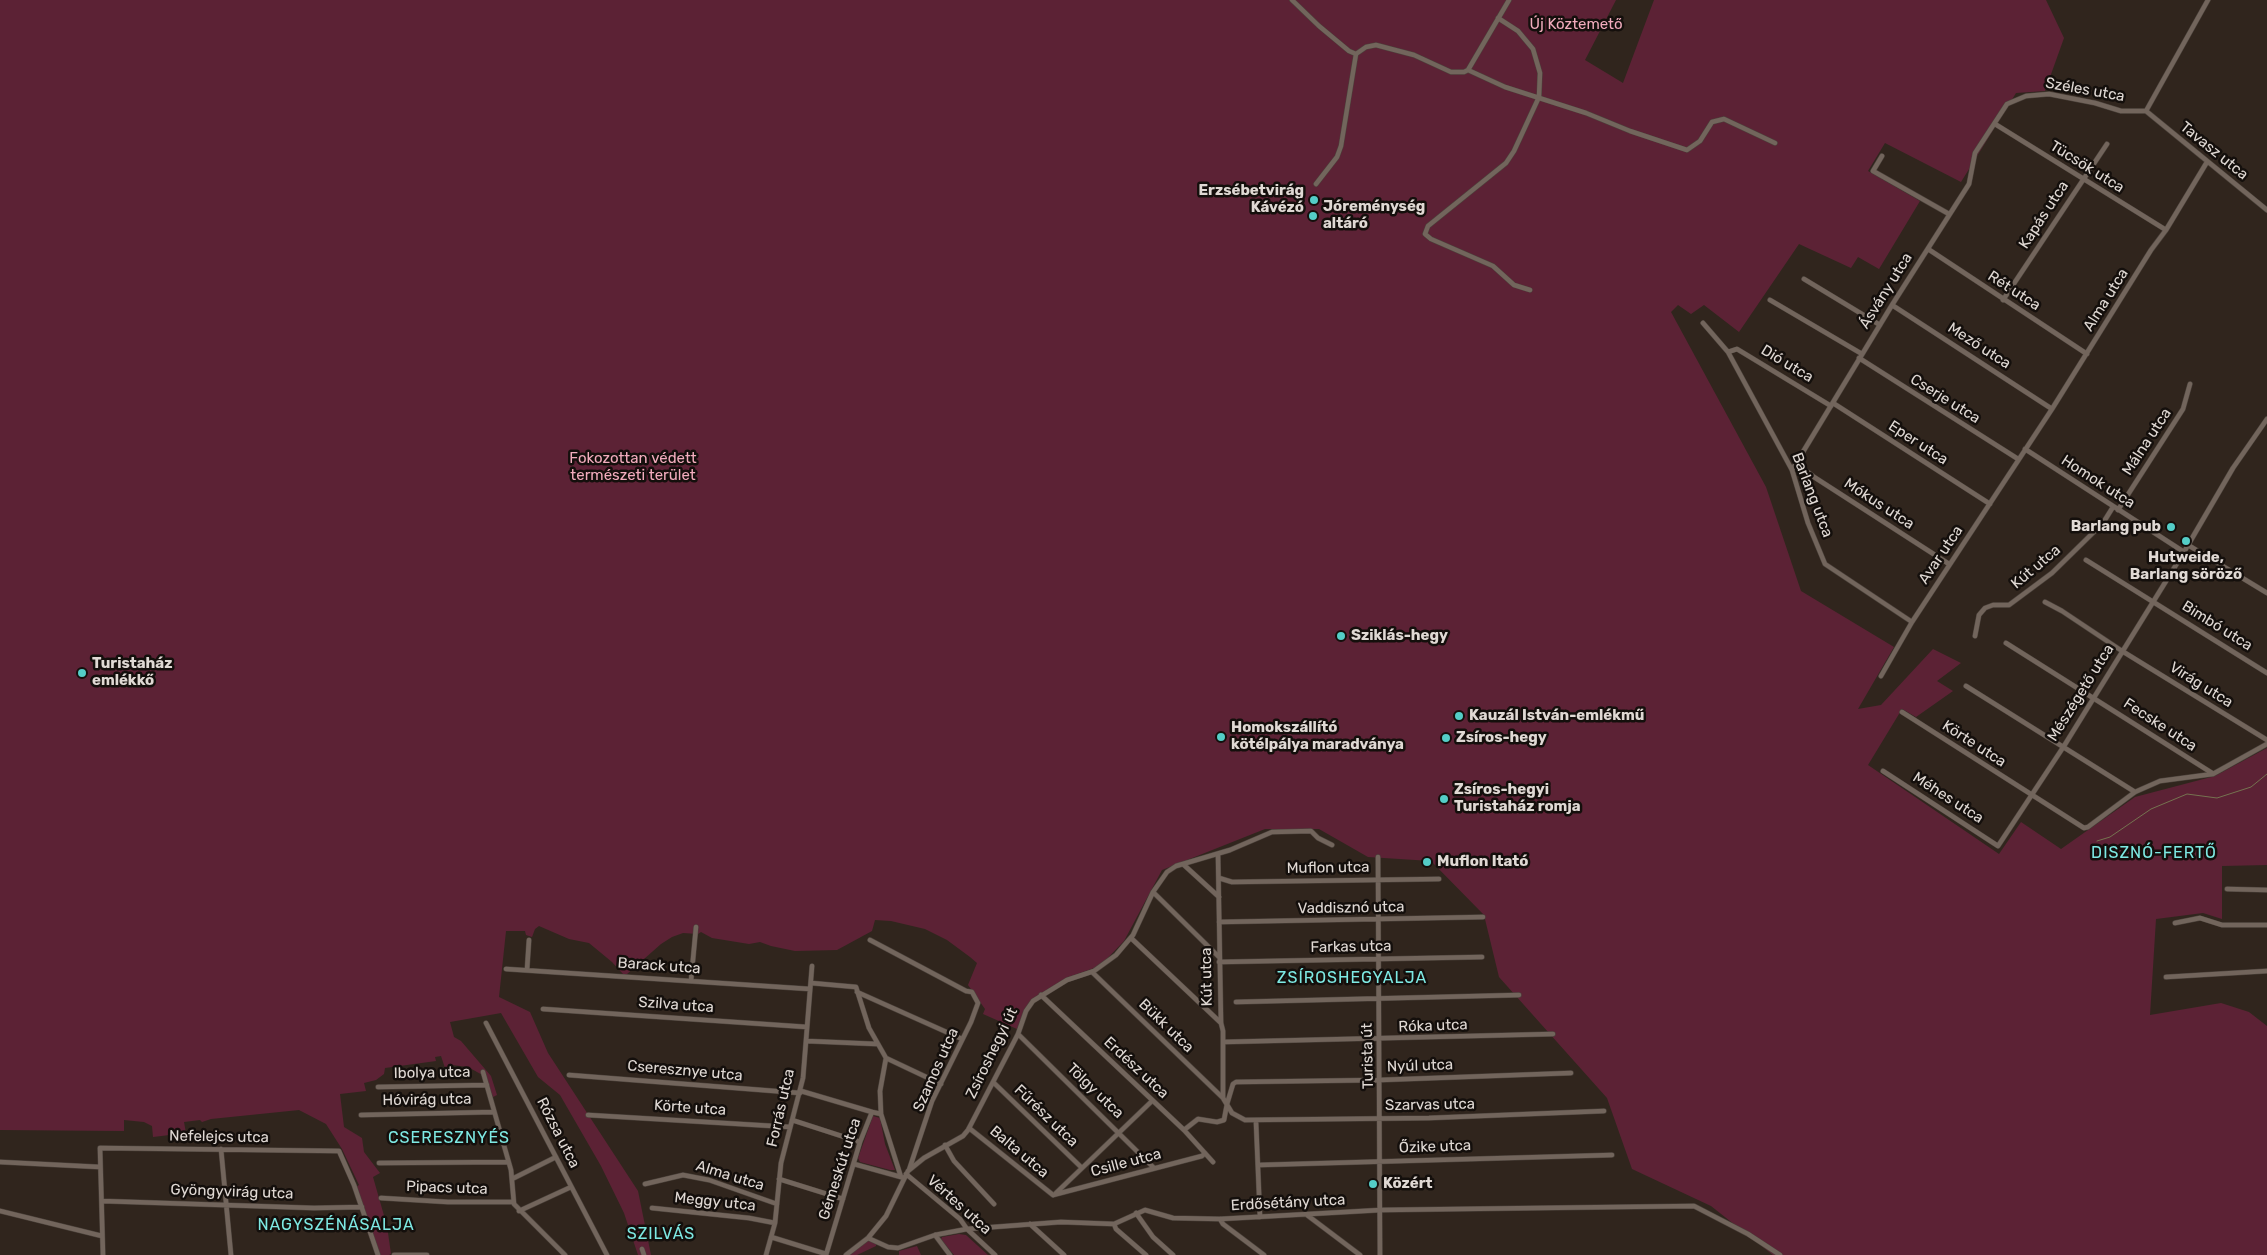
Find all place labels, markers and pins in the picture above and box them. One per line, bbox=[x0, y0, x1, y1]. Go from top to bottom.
place label: Erzsébetvirág Kávézó bbox=[1198, 182, 1304, 217]
marker: Erzsébetvirág Kávézó bbox=[1308, 194, 1320, 206]
place label: Jóreménység altáró bbox=[1323, 198, 1425, 233]
marker: Jóreménység altáró bbox=[1307, 210, 1319, 222]
place label: Barlang pub bbox=[2071, 518, 2161, 536]
marker: Barlang pub bbox=[2165, 521, 2177, 533]
marker: Hutweide, Barlang söröző bbox=[2180, 535, 2192, 547]
place label: Hutweide, Barlang söröző bbox=[2130, 549, 2242, 584]
place label: Sziklás-hegy bbox=[1351, 627, 1448, 645]
marker: Sziklás-hegy bbox=[1335, 630, 1347, 642]
place label: Turistaház emlékkő bbox=[92, 655, 172, 690]
marker: Turistaház emlékkő bbox=[76, 667, 88, 679]
place label: Kauzál István-emlékmű bbox=[1469, 707, 1644, 725]
marker: Kauzál István-emlékmű bbox=[1453, 710, 1465, 722]
place label: Homokszállító kötélpálya maradványa bbox=[1231, 719, 1404, 754]
place label: Zsíros-hegy bbox=[1456, 729, 1547, 747]
marker: Homokszállító kötélpálya maradványa bbox=[1215, 731, 1227, 743]
marker: Zsíros-hegy bbox=[1440, 732, 1452, 744]
place label: Zsíros-hegyi Turistaház romja bbox=[1454, 781, 1581, 816]
marker: Zsíros-hegyi Turistaház romja bbox=[1438, 793, 1450, 805]
place label: Muflon Itató bbox=[1437, 853, 1528, 871]
marker: Muflon Itató bbox=[1421, 856, 1433, 868]
place label: Közért bbox=[1383, 1175, 1433, 1193]
marker: Közért bbox=[1367, 1178, 1379, 1190]

